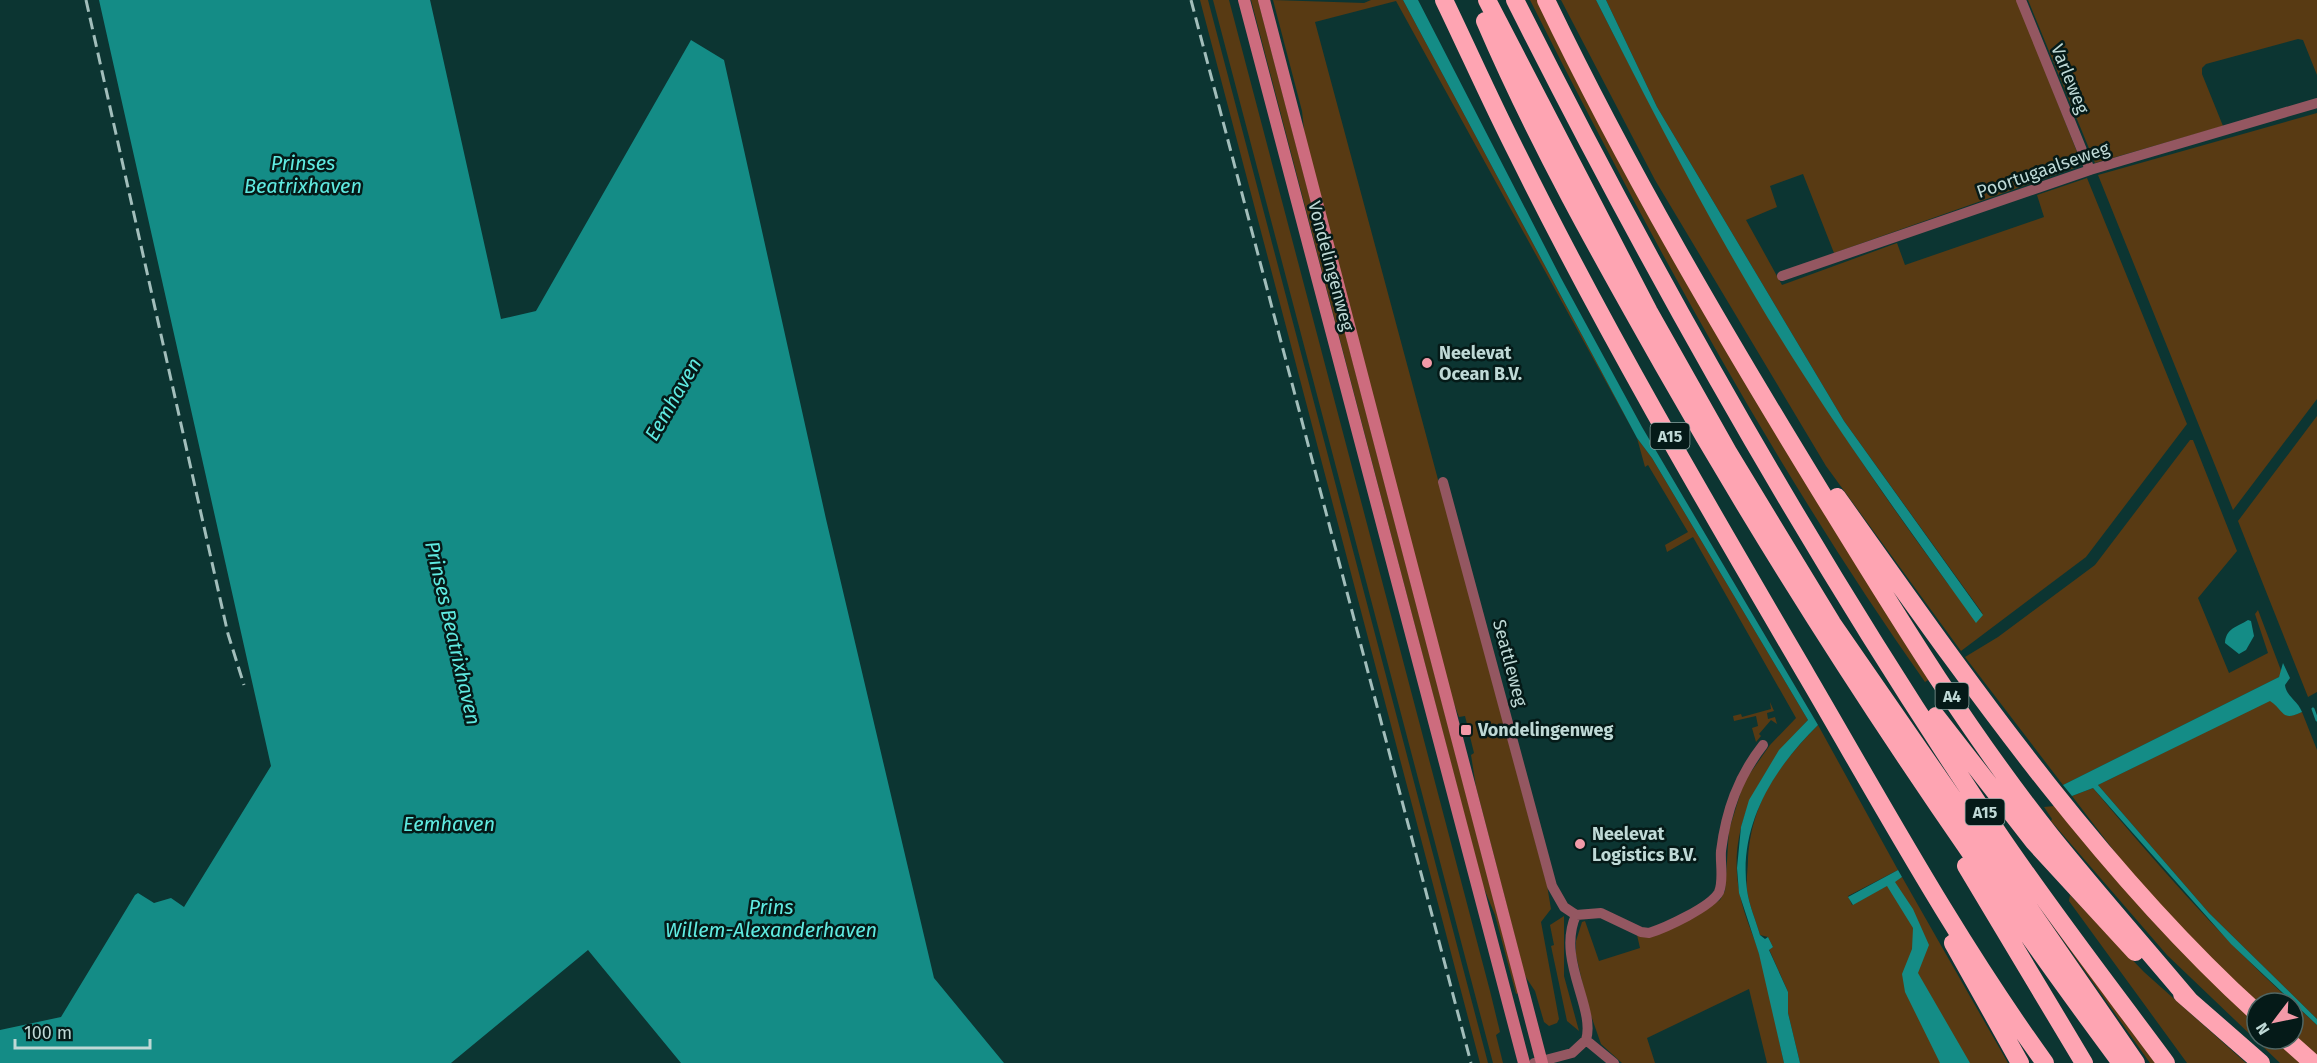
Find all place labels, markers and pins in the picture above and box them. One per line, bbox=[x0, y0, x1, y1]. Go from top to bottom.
place label: Neelevat Ocean B.V. bbox=[1439, 342, 1522, 385]
marker: Neelevat Ocean B.V. bbox=[1420, 356, 1434, 370]
place label: Vondelingenweg bbox=[1477, 719, 1614, 741]
marker: Vondelingenweg bbox=[1459, 723, 1473, 737]
place label: Neelevat Logistics B.V. bbox=[1592, 823, 1697, 866]
marker: Neelevat Logistics B.V. bbox=[1573, 837, 1587, 851]

